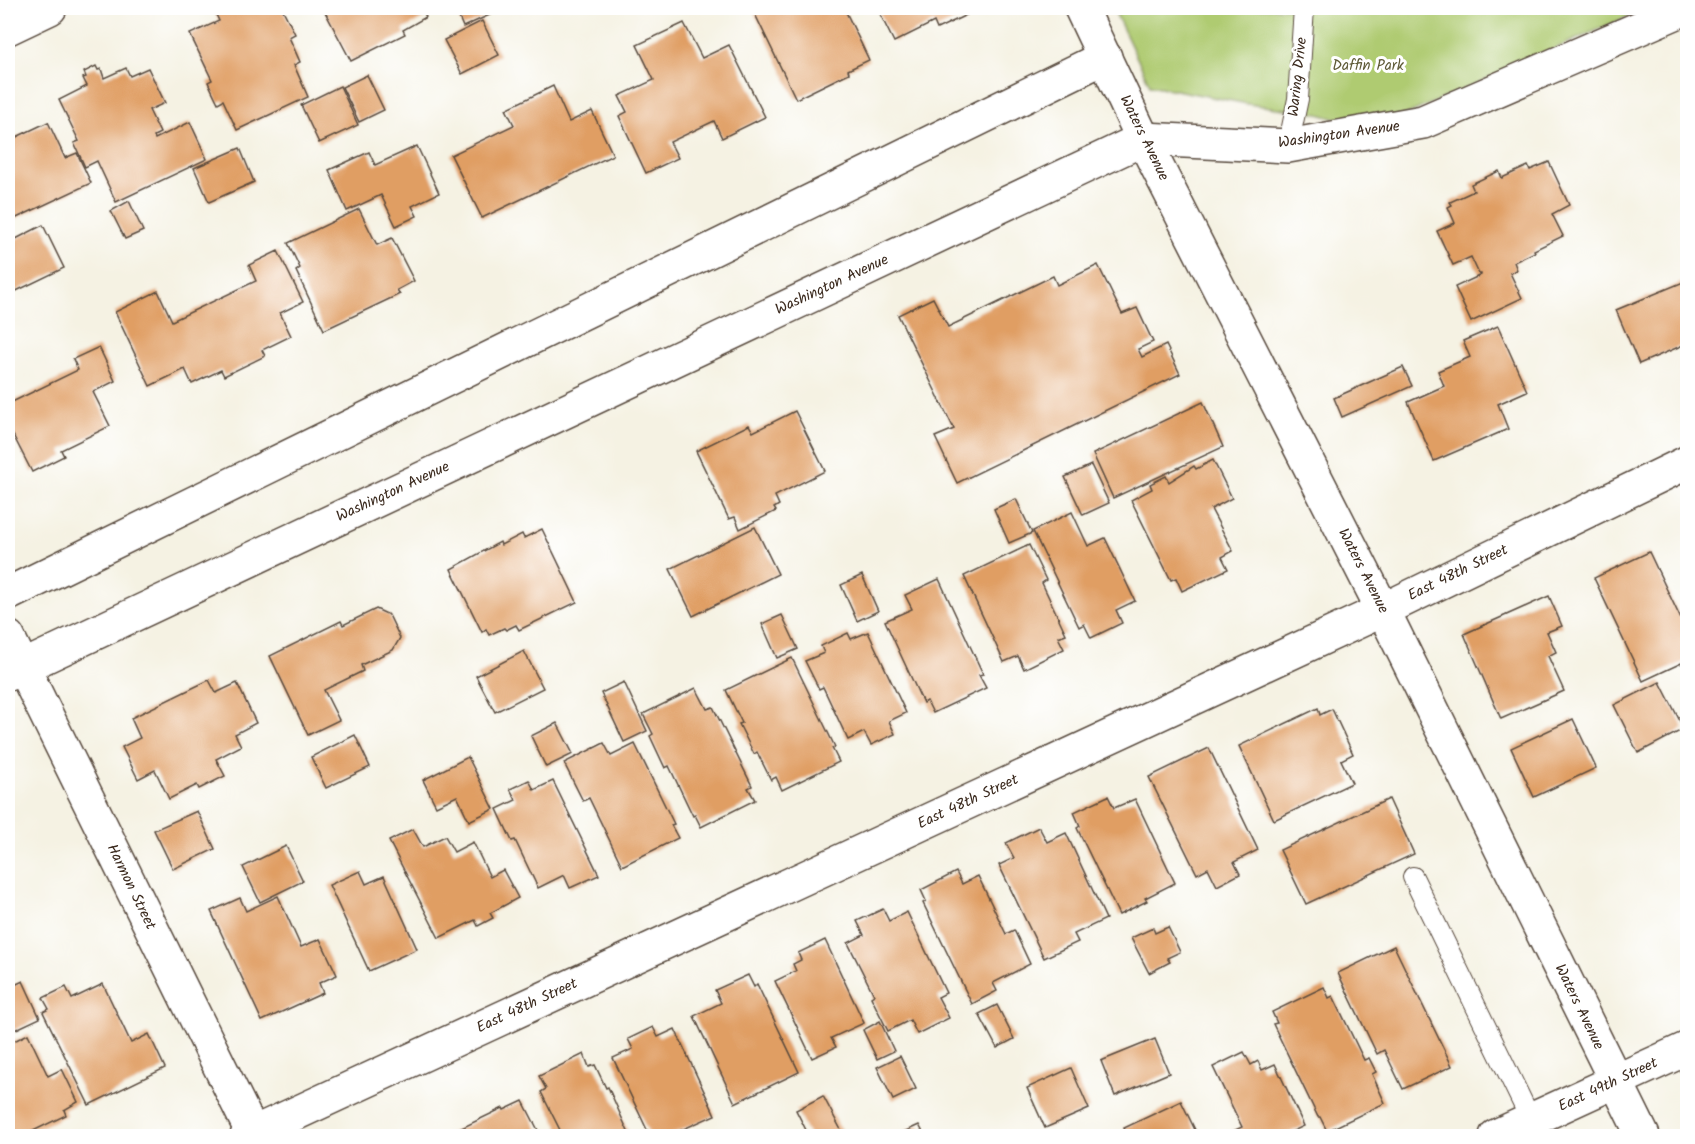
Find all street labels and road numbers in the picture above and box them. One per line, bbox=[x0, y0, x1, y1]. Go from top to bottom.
street label: Waring Drive bbox=[1282, 36, 1314, 118]
street label: Waters Avenue bbox=[1113, 91, 1175, 185]
street label: Washington Avenue bbox=[1277, 115, 1402, 155]
street label: Washington Avenue bbox=[771, 248, 893, 322]
street label: Washington Avenue bbox=[332, 455, 454, 529]
street label: Waters Avenue bbox=[1331, 524, 1395, 618]
street label: East 48th Street bbox=[1404, 538, 1513, 608]
street label: East 48th Street bbox=[913, 768, 1023, 836]
street label: Harmon Street bbox=[100, 840, 162, 934]
street label: Waters Avenue bbox=[1548, 960, 1610, 1054]
street label: East 48th Street bbox=[472, 972, 582, 1040]
street label: East 49th Street bbox=[1554, 1051, 1662, 1119]

